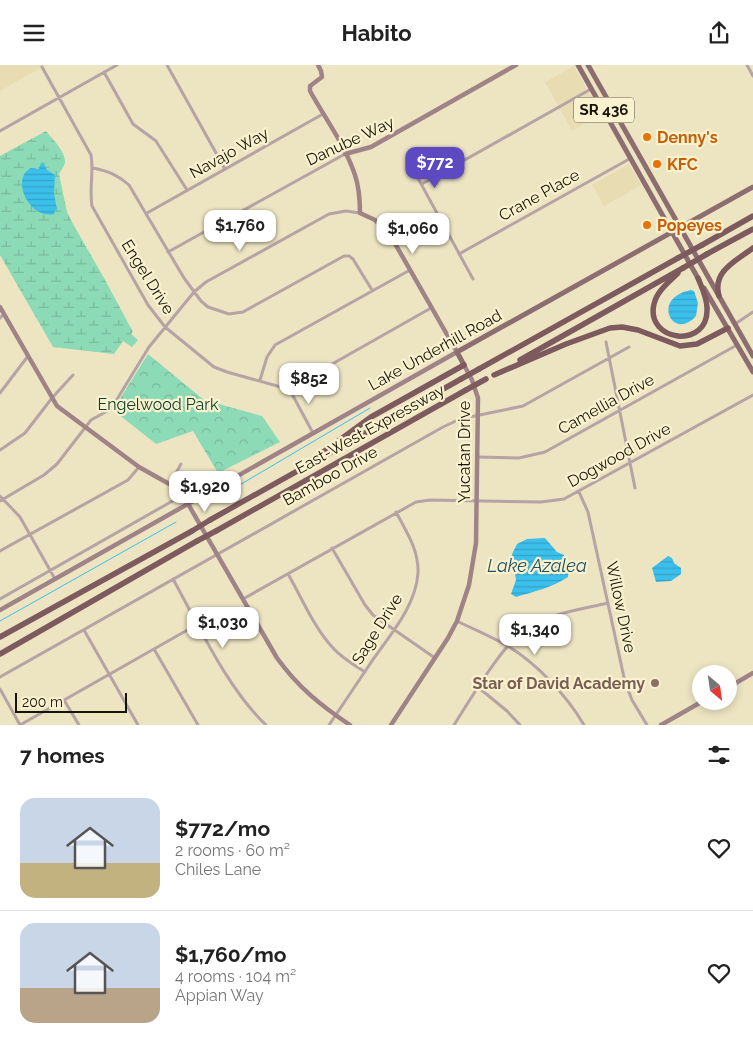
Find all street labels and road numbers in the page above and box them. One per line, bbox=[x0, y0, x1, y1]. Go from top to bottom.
road number: SR 436 bbox=[574, 97, 634, 123]
street label: Danube Way bbox=[303, 112, 397, 170]
street label: Navajo Way bbox=[186, 123, 272, 183]
street label: Crane Place bbox=[495, 165, 583, 225]
street label: Engel Drive bbox=[118, 236, 178, 318]
street label: Lake Underhill Road bbox=[365, 305, 505, 395]
street label: Camellia Drive bbox=[555, 370, 657, 438]
street label: East-West Expressway bbox=[292, 380, 448, 478]
street label: Yucatan Drive bbox=[455, 401, 474, 503]
street label: Dogwood Drive bbox=[564, 419, 674, 491]
street label: Bamboo Drive bbox=[279, 442, 381, 510]
street label: Willow Drive bbox=[602, 560, 640, 654]
street label: Sage Drive bbox=[348, 590, 406, 668]

